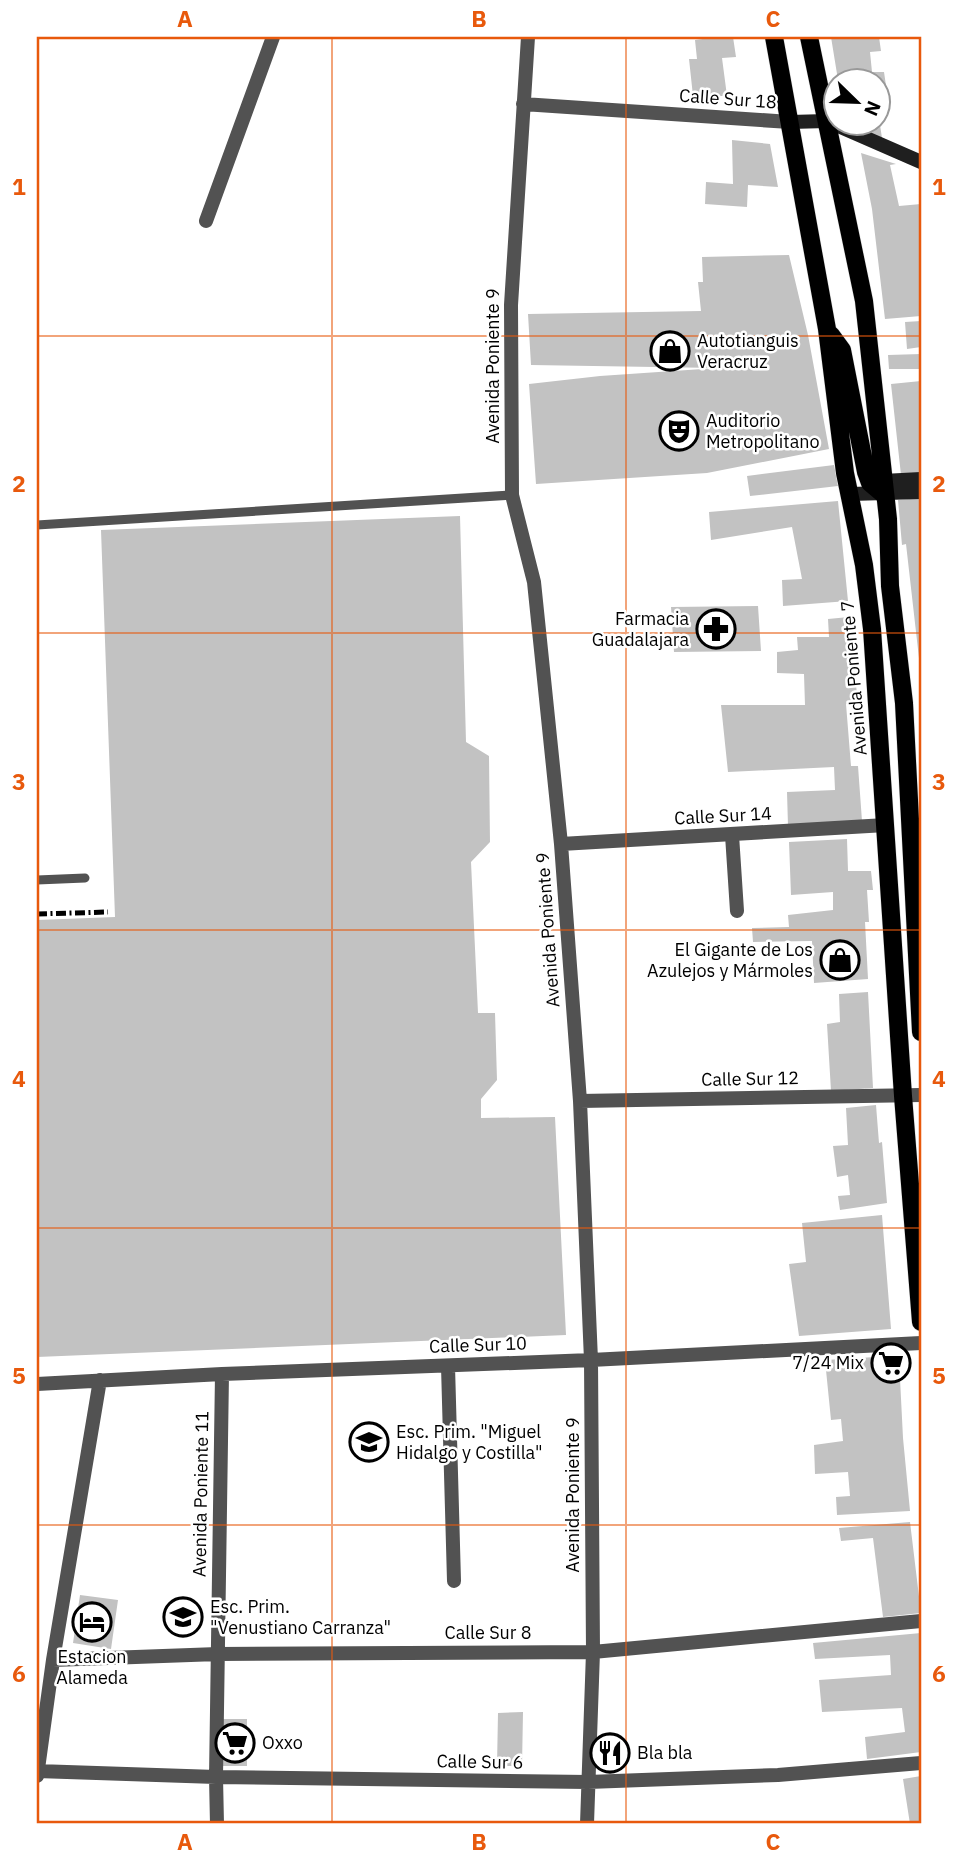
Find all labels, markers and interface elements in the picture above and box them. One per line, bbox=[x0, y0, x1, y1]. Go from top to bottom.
text: A bbox=[177, 3, 193, 33]
text: B bbox=[471, 3, 487, 33]
text: C bbox=[766, 3, 781, 33]
north arrow bbox=[822, 66, 892, 136]
street label: Calle Sur 18 bbox=[678, 84, 778, 113]
text: N bbox=[859, 98, 886, 120]
text: 1 bbox=[12, 171, 26, 201]
text: 1 bbox=[932, 171, 946, 201]
street label: Avenida Poniente 9 bbox=[481, 288, 504, 444]
place label: Autotianguis Veracruz bbox=[697, 329, 799, 373]
shop icon: Autotianguis Veracruz bbox=[649, 330, 691, 372]
place label: Auditorio Metropolitano bbox=[706, 409, 820, 453]
theatre icon: Auditorio Metropolitano bbox=[658, 410, 700, 452]
text: 2 bbox=[12, 468, 26, 498]
text: 2 bbox=[932, 468, 946, 498]
street label: Avenida Poniente 7 bbox=[835, 600, 872, 756]
place label: Farmacia Guadalajara bbox=[592, 607, 689, 651]
pharmacy icon: Farmacia Guadalajara bbox=[695, 608, 737, 650]
text: 3 bbox=[12, 766, 26, 796]
text: 3 bbox=[932, 766, 946, 796]
street label: Calle Sur 14 bbox=[674, 801, 773, 830]
street label: Avenida Poniente 9 bbox=[531, 852, 564, 1008]
place label: El Gigante de Los Azulejos y Mármoles bbox=[647, 938, 813, 982]
shop icon: El Gigante de Los Azulejos y Mármoles bbox=[819, 939, 861, 981]
text: 4 bbox=[12, 1063, 26, 1093]
text: 4 bbox=[932, 1063, 946, 1093]
street label: Calle Sur 12 bbox=[701, 1066, 799, 1091]
street label: Calle Sur 10 bbox=[429, 1331, 527, 1358]
supermarket icon: 7/24 Mix bbox=[870, 1342, 912, 1384]
place label: 7/24 Mix bbox=[792, 1351, 864, 1374]
text: 5 bbox=[12, 1360, 26, 1390]
text: 5 bbox=[932, 1360, 946, 1390]
street label: Avenida Poniente 11 bbox=[188, 1411, 213, 1577]
street label: Avenida Poniente 9 bbox=[561, 1417, 584, 1573]
place label: Esc. Prim. "Miguel Hidalgo y Costilla" bbox=[396, 1420, 542, 1464]
school or university icon: Esc. Prim. "Miguel Hidalgo y Costilla" bbox=[348, 1421, 390, 1463]
place label: Esc. Prim. "Venustiano Carranza" bbox=[210, 1595, 391, 1639]
school or university icon: Esc. Prim. "Venustiano Carranza" bbox=[162, 1596, 204, 1638]
hotel icon: Estacion Alameda bbox=[71, 1601, 113, 1643]
street label: Calle Sur 8 bbox=[445, 1621, 531, 1644]
place label: Estacion Alameda bbox=[56, 1645, 128, 1689]
text: 6 bbox=[12, 1658, 26, 1688]
text: 6 bbox=[932, 1658, 946, 1688]
supermarket icon: Oxxo bbox=[214, 1722, 256, 1764]
place label: Oxxo bbox=[262, 1731, 303, 1754]
restaurant icon: Bla bla bbox=[589, 1732, 631, 1774]
place label: Bla bla bbox=[637, 1741, 693, 1764]
street label: Calle Sur 6 bbox=[436, 1749, 524, 1774]
text: A bbox=[177, 1826, 193, 1856]
text: B bbox=[471, 1826, 487, 1856]
text: C bbox=[766, 1826, 781, 1856]

